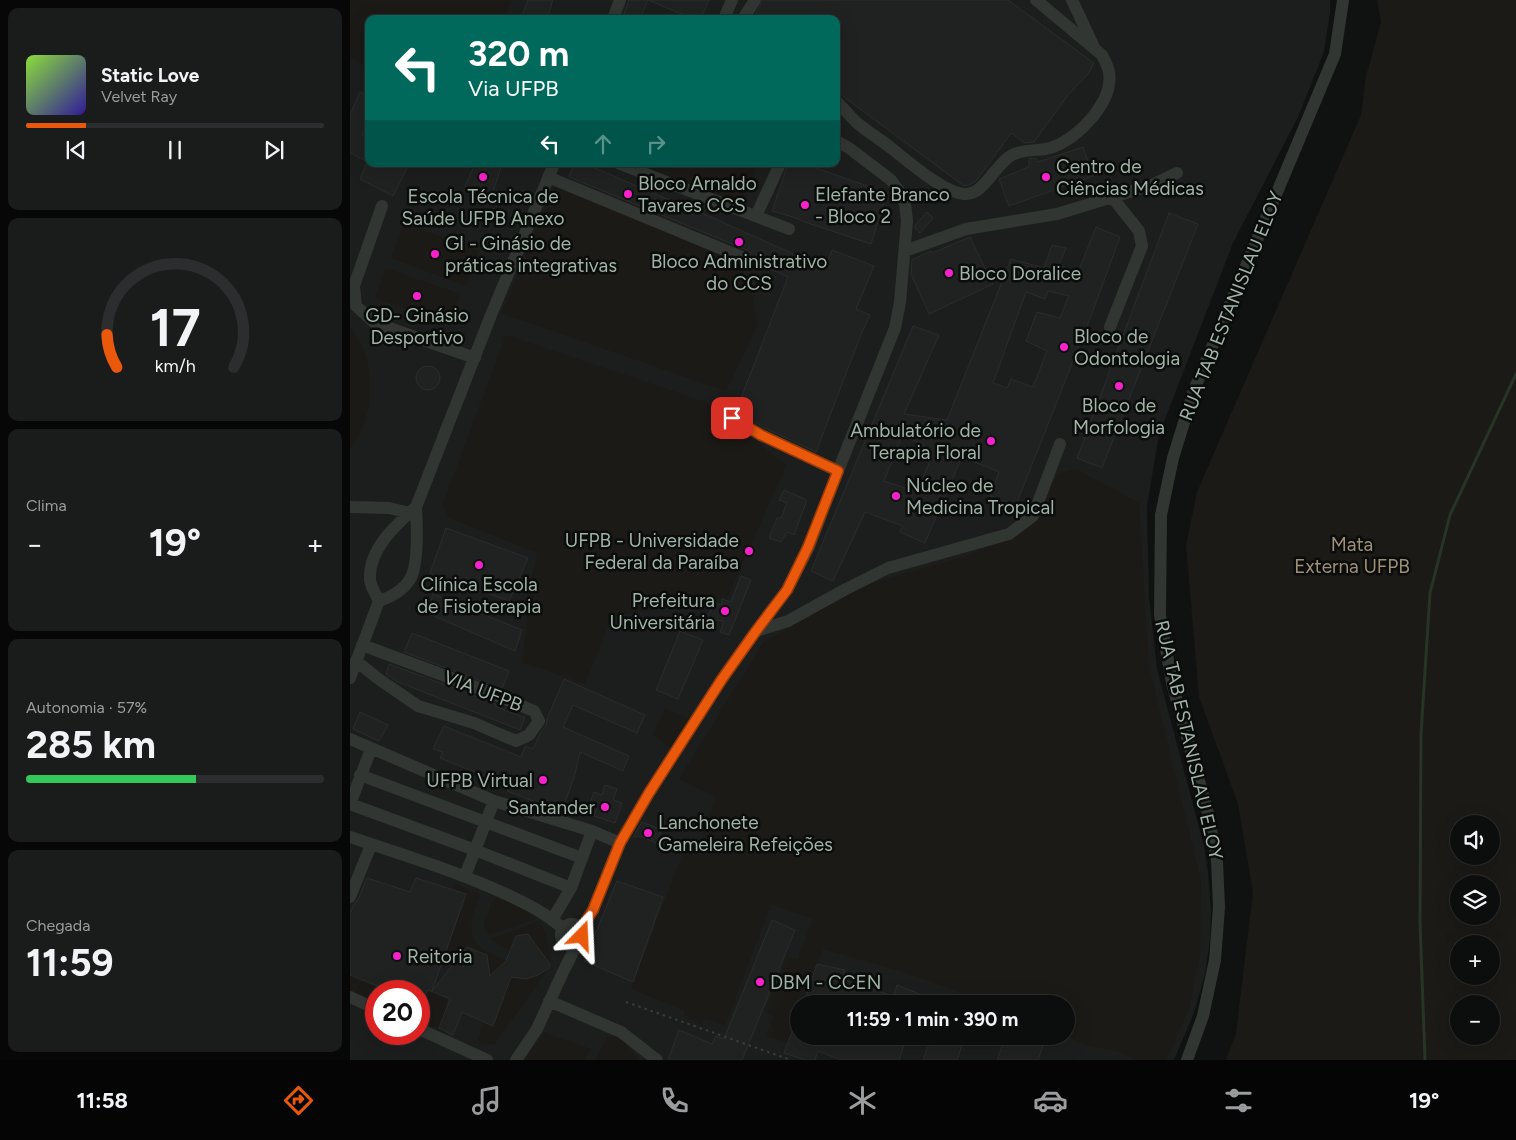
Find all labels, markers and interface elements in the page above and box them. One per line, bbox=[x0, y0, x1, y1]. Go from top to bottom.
text: 320 m bbox=[468, 33, 569, 75]
icon: left bbox=[385, 35, 450, 100]
text: Static Love bbox=[101, 64, 199, 87]
text: Via UFPB bbox=[468, 75, 559, 102]
text: Velvet Ray bbox=[101, 87, 177, 106]
icon: left bbox=[536, 130, 564, 158]
icon: ahead bbox=[589, 130, 617, 158]
icon: right bbox=[642, 130, 670, 158]
icon: previous bbox=[62, 136, 90, 164]
icon: pause bbox=[161, 136, 189, 164]
icon: next bbox=[260, 136, 288, 164]
place label: Centro de Ciências Médicas bbox=[1056, 155, 1204, 200]
marker: Escola Técnica de Saúde UFPB Anexo bbox=[477, 171, 489, 183]
marker: Centro de Ciências Médicas bbox=[1040, 171, 1052, 183]
place label: Bloco Arnaldo Tavares CCS bbox=[638, 172, 757, 217]
place label: Elefante Branco - Bloco 2 bbox=[815, 183, 950, 228]
place label: Escola Técnica de Saúde UFPB Anexo bbox=[402, 185, 564, 230]
street label: RUA TAB ESTANISLAU ELOY bbox=[1174, 187, 1288, 424]
marker: Bloco Arnaldo Tavares CCS bbox=[622, 188, 634, 200]
marker: Elefante Branco - Bloco 2 bbox=[799, 199, 811, 211]
place label: GI - Ginásio de práticas integrativas bbox=[445, 232, 617, 277]
marker: Bloco Administrativo do CCS bbox=[733, 236, 745, 248]
marker: GI - Ginásio de práticas integrativas bbox=[429, 248, 441, 260]
place label: Bloco Administrativo do CCS bbox=[651, 250, 827, 295]
place label: Bloco Doralice bbox=[959, 262, 1081, 285]
marker: Bloco Doralice bbox=[943, 267, 955, 279]
marker: GD- Ginásio Desportivo bbox=[411, 290, 423, 302]
text: 17 bbox=[150, 297, 200, 359]
place label: GD- Ginásio Desportivo bbox=[365, 304, 469, 349]
place label: Bloco de Odontologia bbox=[1074, 325, 1180, 370]
marker: Bloco de Odontologia bbox=[1058, 341, 1070, 353]
text: km/h bbox=[155, 355, 195, 376]
marker: Bloco de Morfologia bbox=[1113, 380, 1125, 392]
place label: Bloco de Morfologia bbox=[1073, 394, 1165, 439]
pin bbox=[711, 397, 753, 439]
icon: arrive bbox=[718, 404, 746, 432]
place label: Ambulatório de Terapia Floral bbox=[850, 419, 981, 464]
marker: Ambulatório de Terapia Floral bbox=[985, 435, 997, 447]
place label: Núcleo de Medicina Tropical bbox=[906, 474, 1055, 519]
marker: Núcleo de Medicina Tropical bbox=[890, 490, 902, 502]
text: Clima bbox=[26, 496, 67, 515]
text: 19° bbox=[149, 520, 201, 566]
text: − bbox=[26, 527, 43, 561]
text: + bbox=[307, 527, 324, 561]
place label: UFPB - Universidade Federal da Paraíba bbox=[565, 529, 739, 574]
park label: Mata Externa UFPB bbox=[1294, 533, 1410, 578]
marker: UFPB - Universidade Federal da Paraíba bbox=[743, 545, 755, 557]
marker: Clínica Escola de Fisioterapia bbox=[473, 559, 485, 571]
place label: Clínica Escola de Fisioterapia bbox=[417, 573, 541, 618]
place label: Prefeitura Universitária bbox=[610, 589, 715, 634]
marker: Prefeitura Universitária bbox=[719, 605, 731, 617]
street label: RUA TAB ESTANISLAU ELOY bbox=[1150, 618, 1228, 863]
street label: VIA UFPB bbox=[440, 666, 526, 716]
text: Autonomia · 57% bbox=[26, 698, 147, 717]
text: 285 km bbox=[26, 722, 156, 768]
place label: UFPB Virtual bbox=[426, 769, 533, 792]
marker: UFPB Virtual bbox=[537, 774, 549, 786]
place label: Santander bbox=[508, 796, 596, 819]
marker: Santander bbox=[599, 801, 611, 813]
place label: Lanchonete Gameleira Refeições bbox=[658, 811, 833, 856]
map controls bbox=[1450, 815, 1500, 1045]
button: sound bbox=[1450, 815, 1500, 865]
marker: Lanchonete Gameleira Refeições bbox=[642, 827, 654, 839]
button: layers bbox=[1450, 875, 1500, 925]
position arrow bbox=[555, 909, 607, 961]
text: Chegada bbox=[26, 916, 90, 935]
button: + bbox=[1450, 935, 1500, 985]
text: 11:59 bbox=[26, 940, 114, 986]
place label: Reitoria bbox=[407, 945, 472, 968]
marker: Reitoria bbox=[391, 950, 403, 962]
place label: DBM - CCEN bbox=[770, 971, 881, 994]
marker: DBM - CCEN bbox=[754, 976, 766, 988]
speed limit sign: 20 bbox=[365, 980, 430, 1045]
button: − bbox=[1450, 995, 1500, 1045]
text: 11:59 · 1 min · 390 m bbox=[847, 1008, 1018, 1031]
icon: directions bbox=[281, 1083, 316, 1118]
icon: music bbox=[469, 1083, 504, 1118]
icon: phone bbox=[657, 1083, 692, 1118]
icon: climate bbox=[845, 1083, 880, 1118]
icon: car bbox=[1033, 1083, 1068, 1118]
icon: filters bbox=[1221, 1083, 1256, 1118]
text: 11:58 bbox=[77, 1087, 128, 1114]
text: 19° bbox=[1409, 1087, 1439, 1114]

